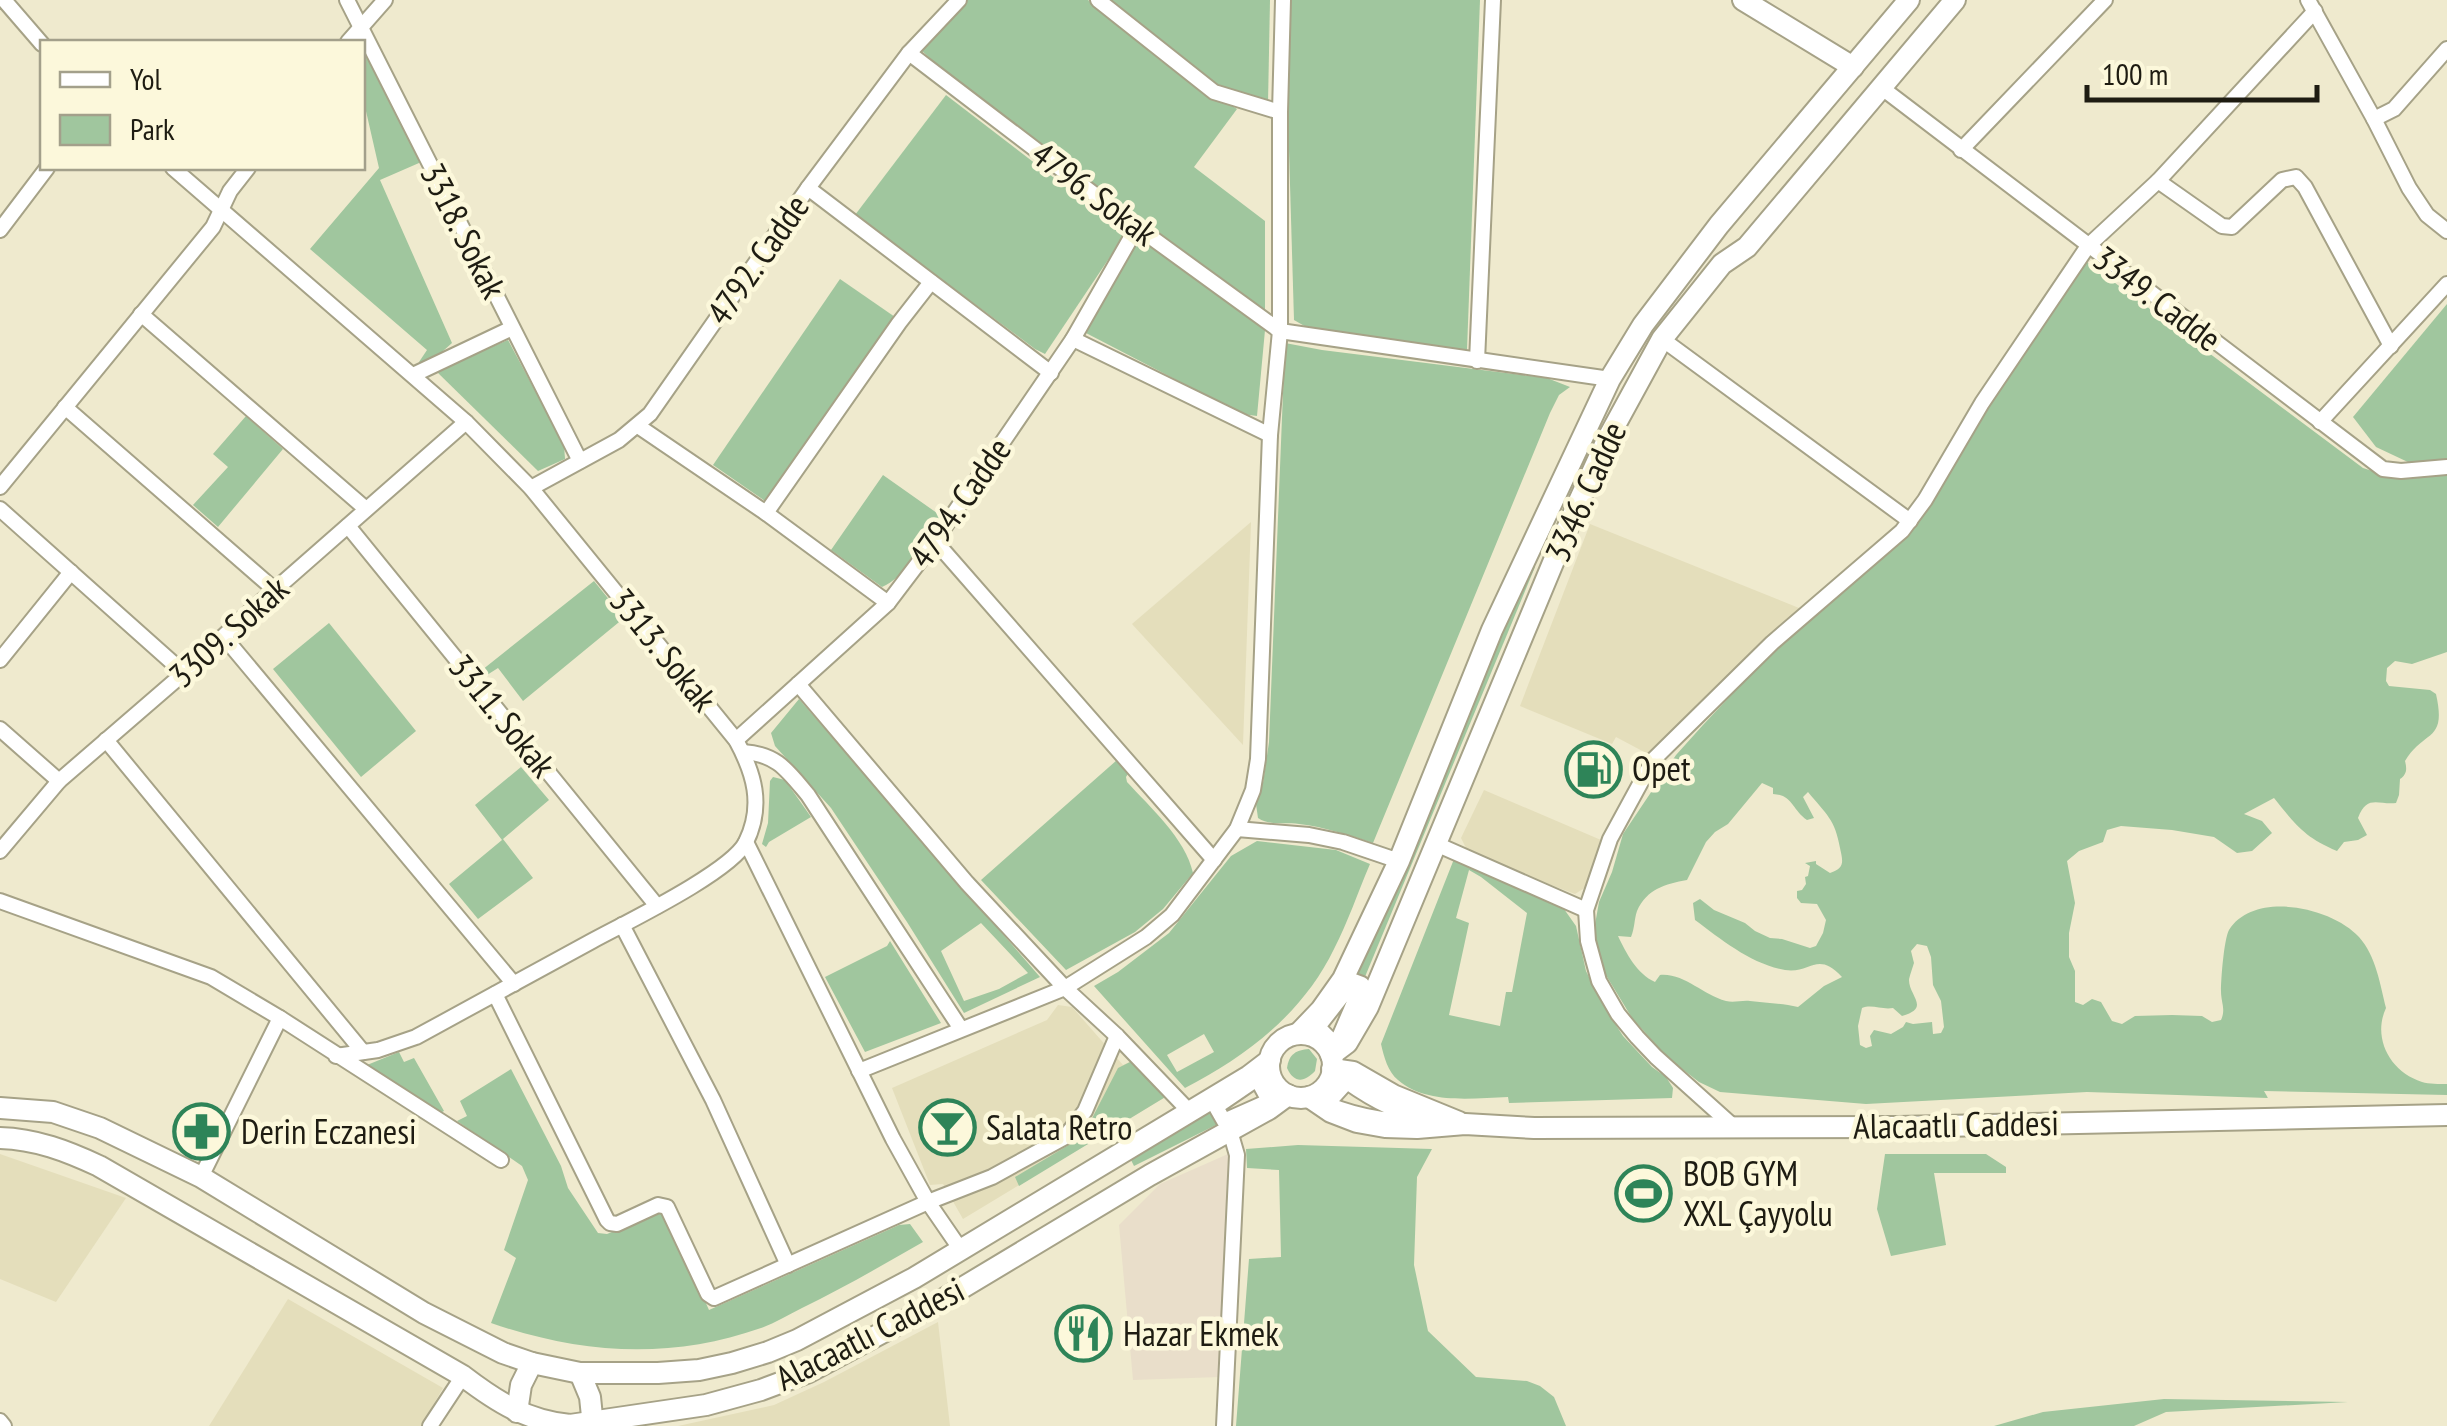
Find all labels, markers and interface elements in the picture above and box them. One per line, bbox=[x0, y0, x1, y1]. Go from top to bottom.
legend bbox=[40, 40, 365, 170]
scale bar bbox=[2087, 40, 2317, 102]
text: 100 m bbox=[2102, 54, 2168, 93]
text: Yol bbox=[130, 59, 161, 98]
text: Park bbox=[130, 109, 175, 148]
street label: 4796. Sokak bbox=[1023, 131, 1167, 256]
street label: 3318. Sokak bbox=[410, 155, 518, 306]
street label: 4792. Cadde bbox=[696, 185, 819, 334]
street label: 3349. Cadde bbox=[2084, 235, 2231, 361]
street label: 3346. Cadde bbox=[1534, 414, 1636, 569]
street label: 4794. Cadde bbox=[898, 428, 1021, 577]
street label: 3309. Sokak bbox=[159, 565, 298, 697]
street label: 3313. Sokak bbox=[600, 578, 728, 721]
street label: 3311. Sokak bbox=[439, 644, 567, 787]
fuel station icon: Opet bbox=[1563, 739, 1623, 799]
place label: Opet bbox=[1632, 745, 1691, 791]
bar icon: Salata Retro bbox=[917, 1098, 977, 1158]
street label: Alacaatlı Caddesi bbox=[1853, 1099, 2059, 1149]
pharmacy icon: Derin Eczanesi bbox=[172, 1102, 232, 1162]
place label: Salata Retro bbox=[986, 1104, 1132, 1150]
place label: Derin Eczanesi bbox=[241, 1108, 417, 1154]
place label: BOB GYM XXL Çayyolu bbox=[1683, 1150, 1833, 1236]
sports icon: BOB GYM XXL Çayyolu bbox=[1614, 1164, 1674, 1224]
street label: Alacaatlı Caddesi bbox=[767, 1266, 972, 1400]
restaurant icon: Hazar Ekmek bbox=[1054, 1304, 1114, 1364]
place label: Hazar Ekmek bbox=[1123, 1310, 1279, 1356]

